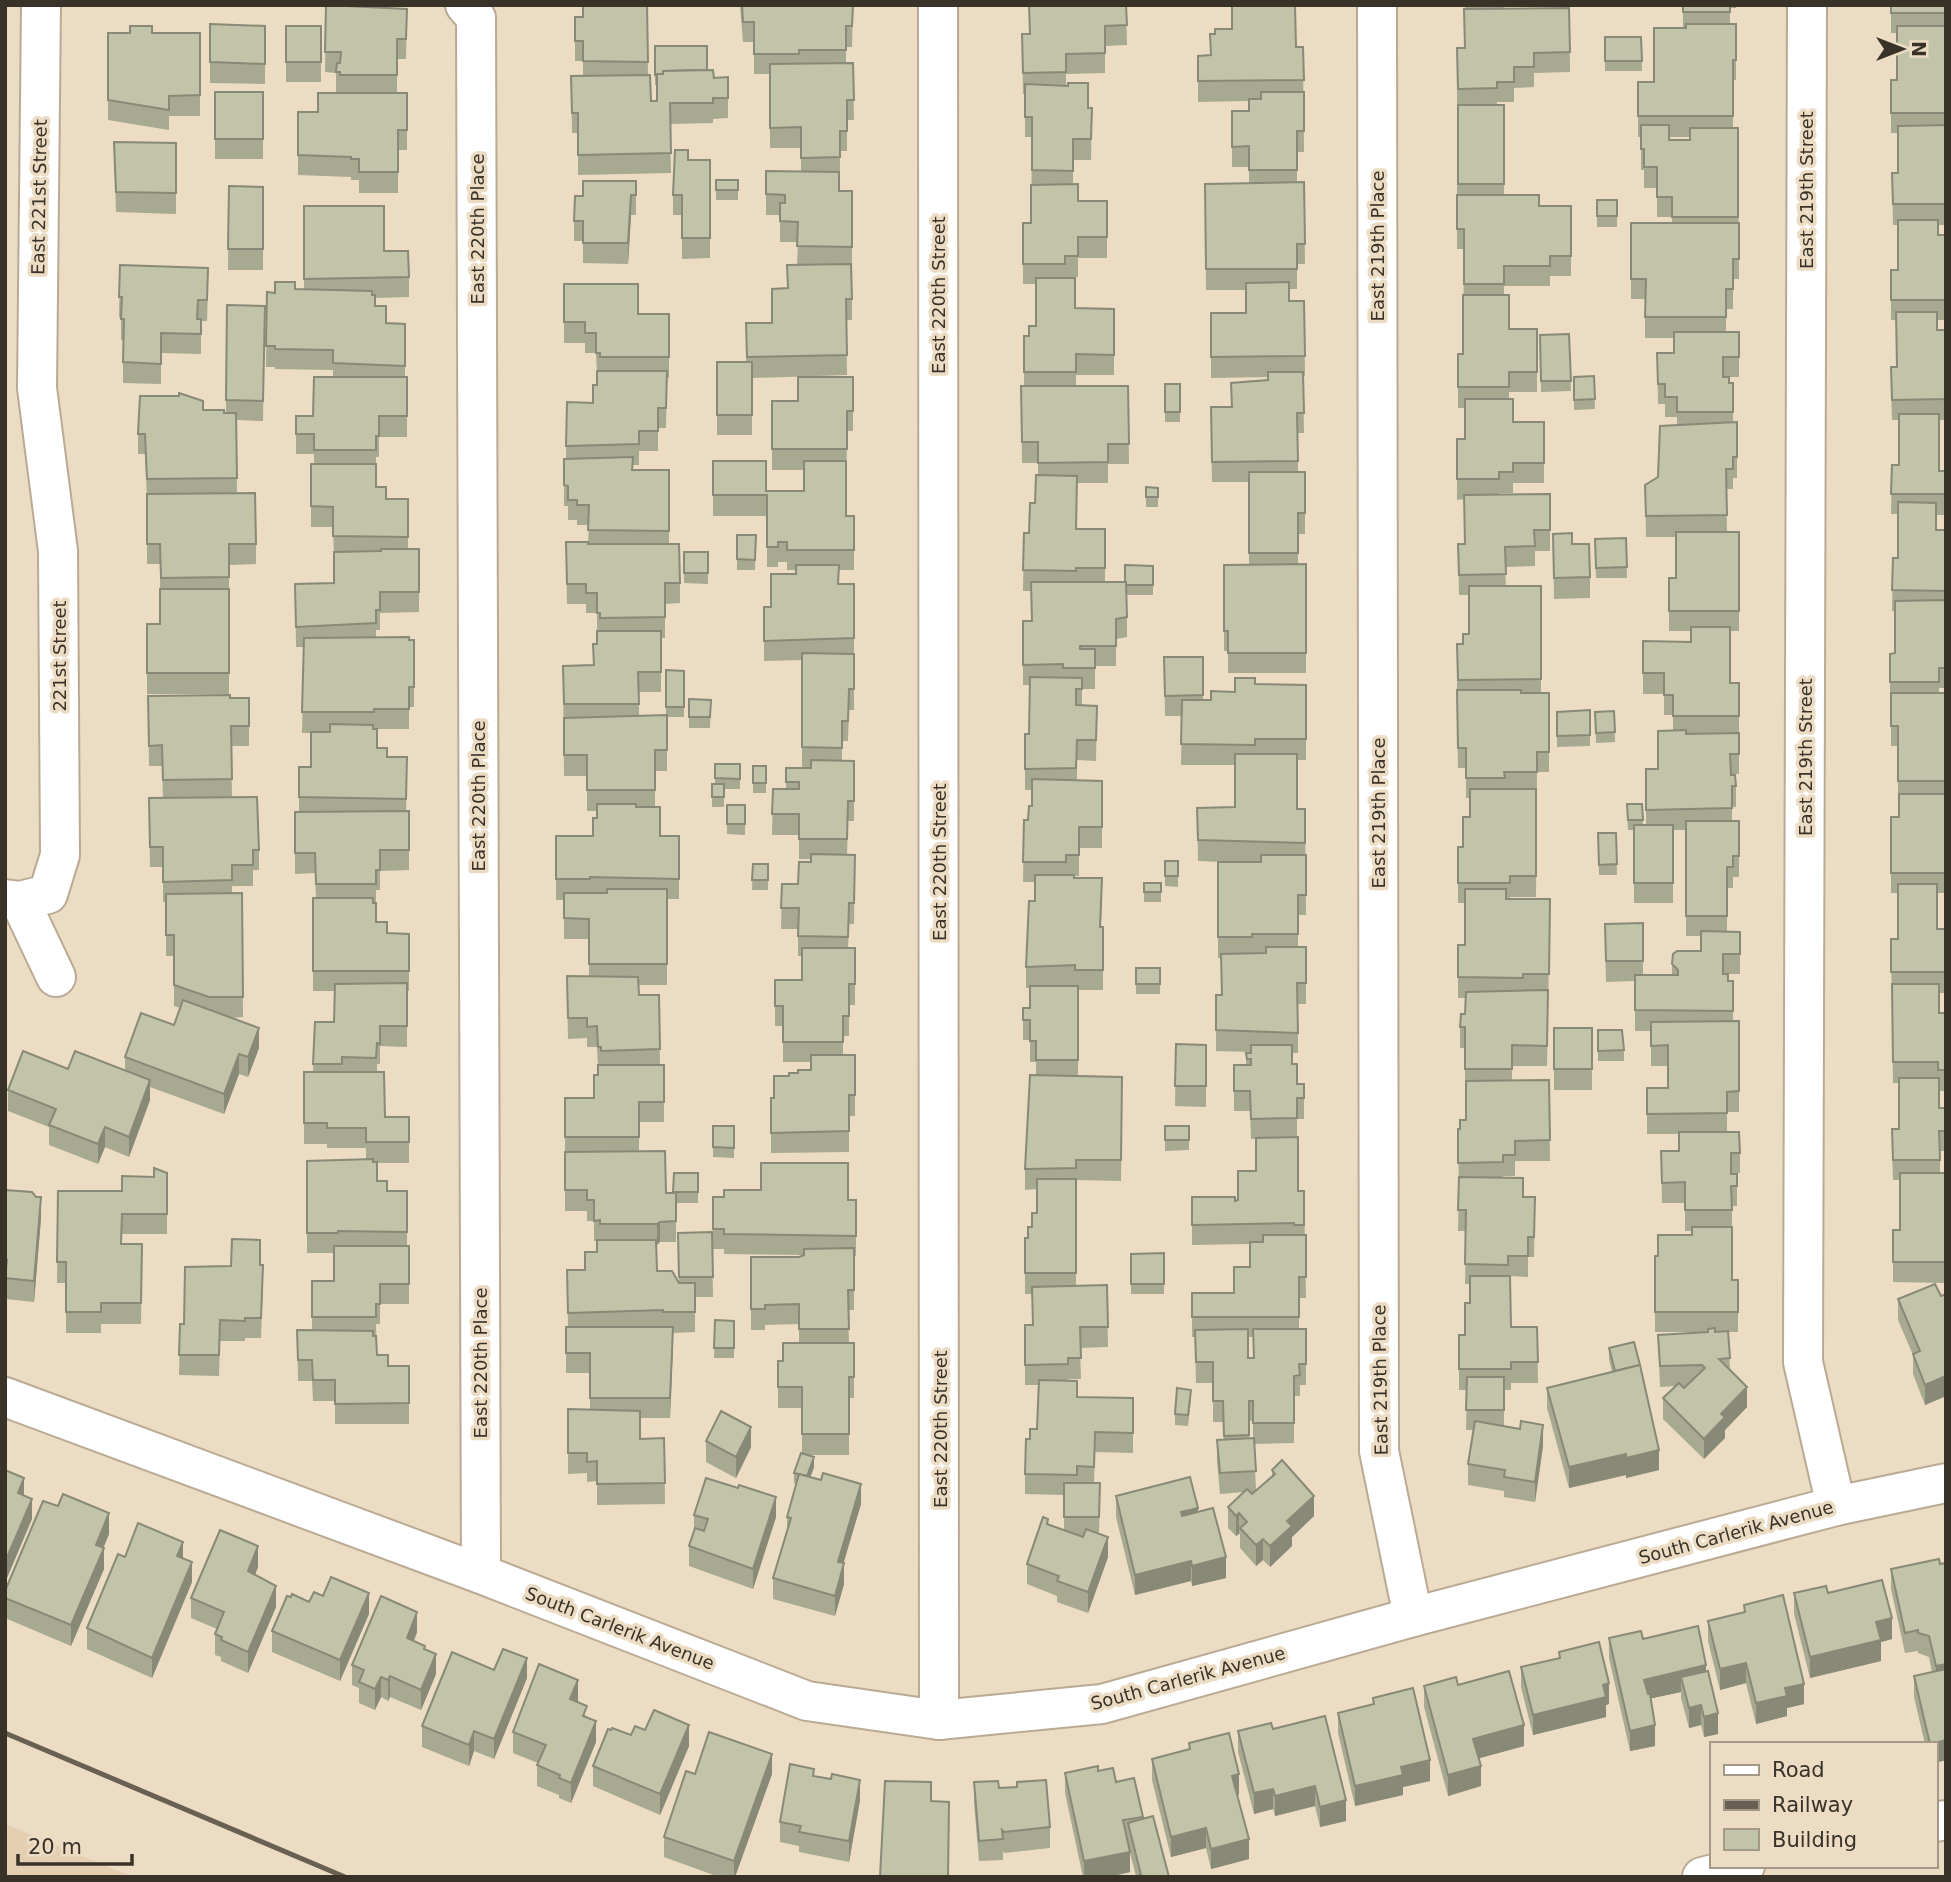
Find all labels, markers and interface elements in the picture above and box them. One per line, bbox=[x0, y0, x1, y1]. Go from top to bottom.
north arrow bbox=[1867, 14, 1937, 84]
text: N bbox=[1908, 41, 1930, 57]
street label: East 219th Street bbox=[1796, 111, 1817, 269]
street label: East 221st Street bbox=[27, 119, 51, 275]
street label: East 220th Place bbox=[467, 154, 488, 304]
street label: East 219th Place bbox=[1367, 171, 1388, 321]
street label: East 220th Street bbox=[928, 216, 949, 374]
street label: 221st Street bbox=[49, 600, 70, 712]
street label: East 219th Street bbox=[1795, 678, 1816, 836]
street label: East 220th Place bbox=[468, 721, 489, 871]
street label: East 219th Place bbox=[1368, 738, 1389, 888]
street label: East 220th Street bbox=[929, 783, 950, 941]
street label: East 220th Place bbox=[470, 1288, 491, 1438]
street label: East 219th Place bbox=[1368, 1304, 1392, 1456]
street label: East 220th Street bbox=[930, 1350, 951, 1508]
street label: South Carlerik Avenue bbox=[1636, 1496, 1836, 1568]
street label: South Carlerik Avenue bbox=[523, 1582, 717, 1674]
street label: South Carlerik Avenue bbox=[1088, 1642, 1288, 1714]
legend bbox=[1710, 1742, 1937, 1868]
text: Road bbox=[1772, 1758, 1825, 1782]
text: Railway bbox=[1772, 1793, 1853, 1817]
scale bar bbox=[18, 1822, 131, 1866]
text: Building bbox=[1772, 1828, 1857, 1852]
text: 20 m bbox=[28, 1835, 82, 1859]

